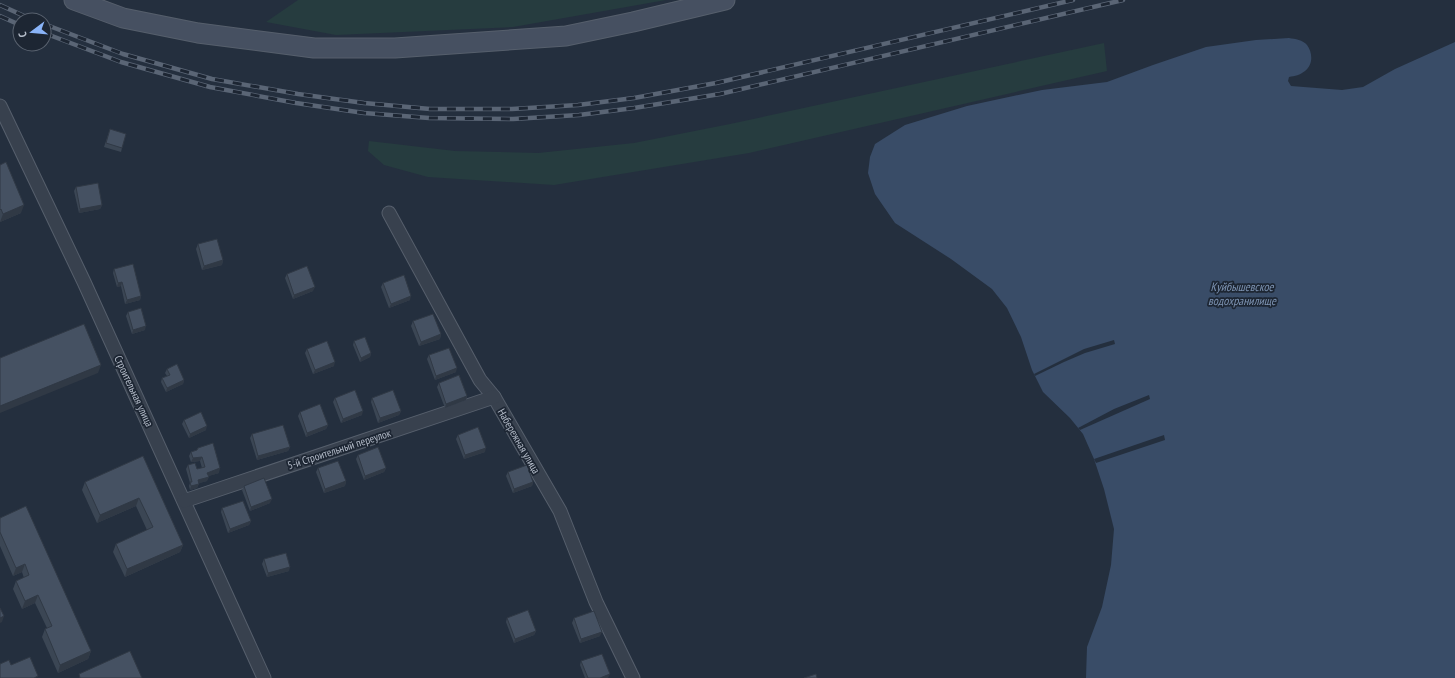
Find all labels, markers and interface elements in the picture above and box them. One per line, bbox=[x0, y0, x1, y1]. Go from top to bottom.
north arrow bbox=[12, 12, 52, 52]
text: С bbox=[15, 30, 30, 39]
water label: Куйбышевское водохранилище bbox=[1208, 279, 1277, 308]
street label: Строительная улица bbox=[111, 353, 157, 429]
street label: Набережная улица bbox=[495, 406, 543, 476]
street label: 5-й Строительный переулок bbox=[286, 425, 393, 472]

